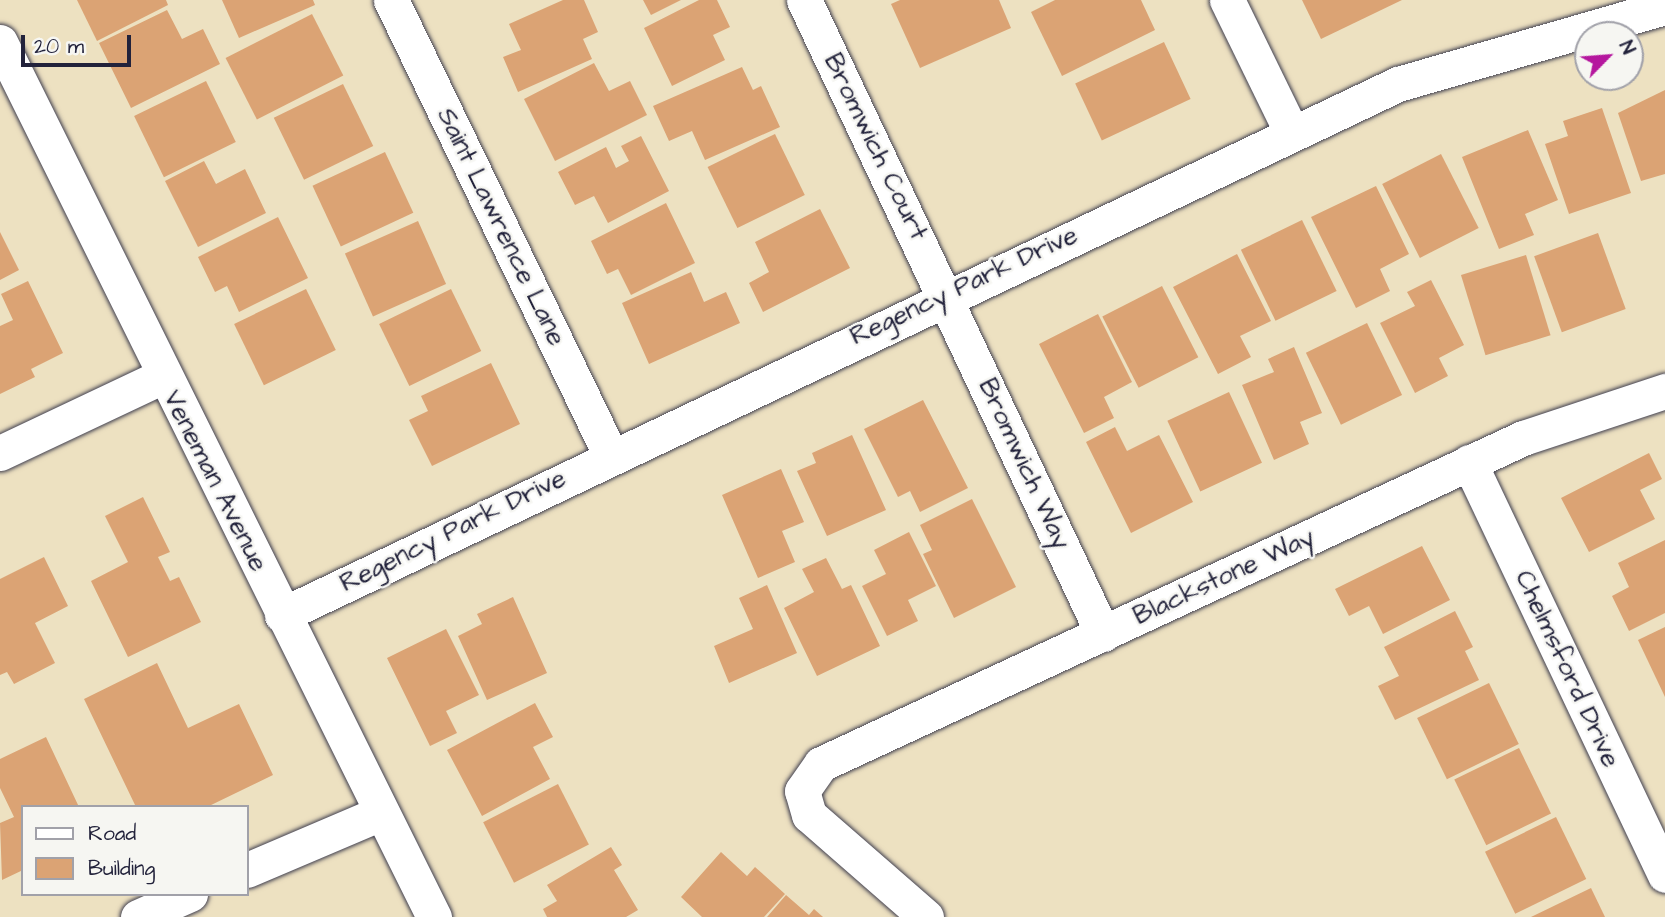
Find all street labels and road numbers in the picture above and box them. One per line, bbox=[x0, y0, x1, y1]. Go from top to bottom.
street label: Bromwich Court bbox=[816, 49, 934, 245]
street label: Saint Lawrence Lane bbox=[430, 103, 572, 351]
street label: Regency Park Drive bbox=[845, 220, 1083, 352]
street label: Bromwich Way bbox=[971, 374, 1077, 554]
street label: Veneman Avenue bbox=[156, 385, 274, 577]
street label: Regency Park Drive bbox=[335, 463, 571, 599]
street label: Blackstone Way bbox=[1129, 521, 1319, 633]
street label: Chelmsford Drive bbox=[1508, 566, 1626, 772]

